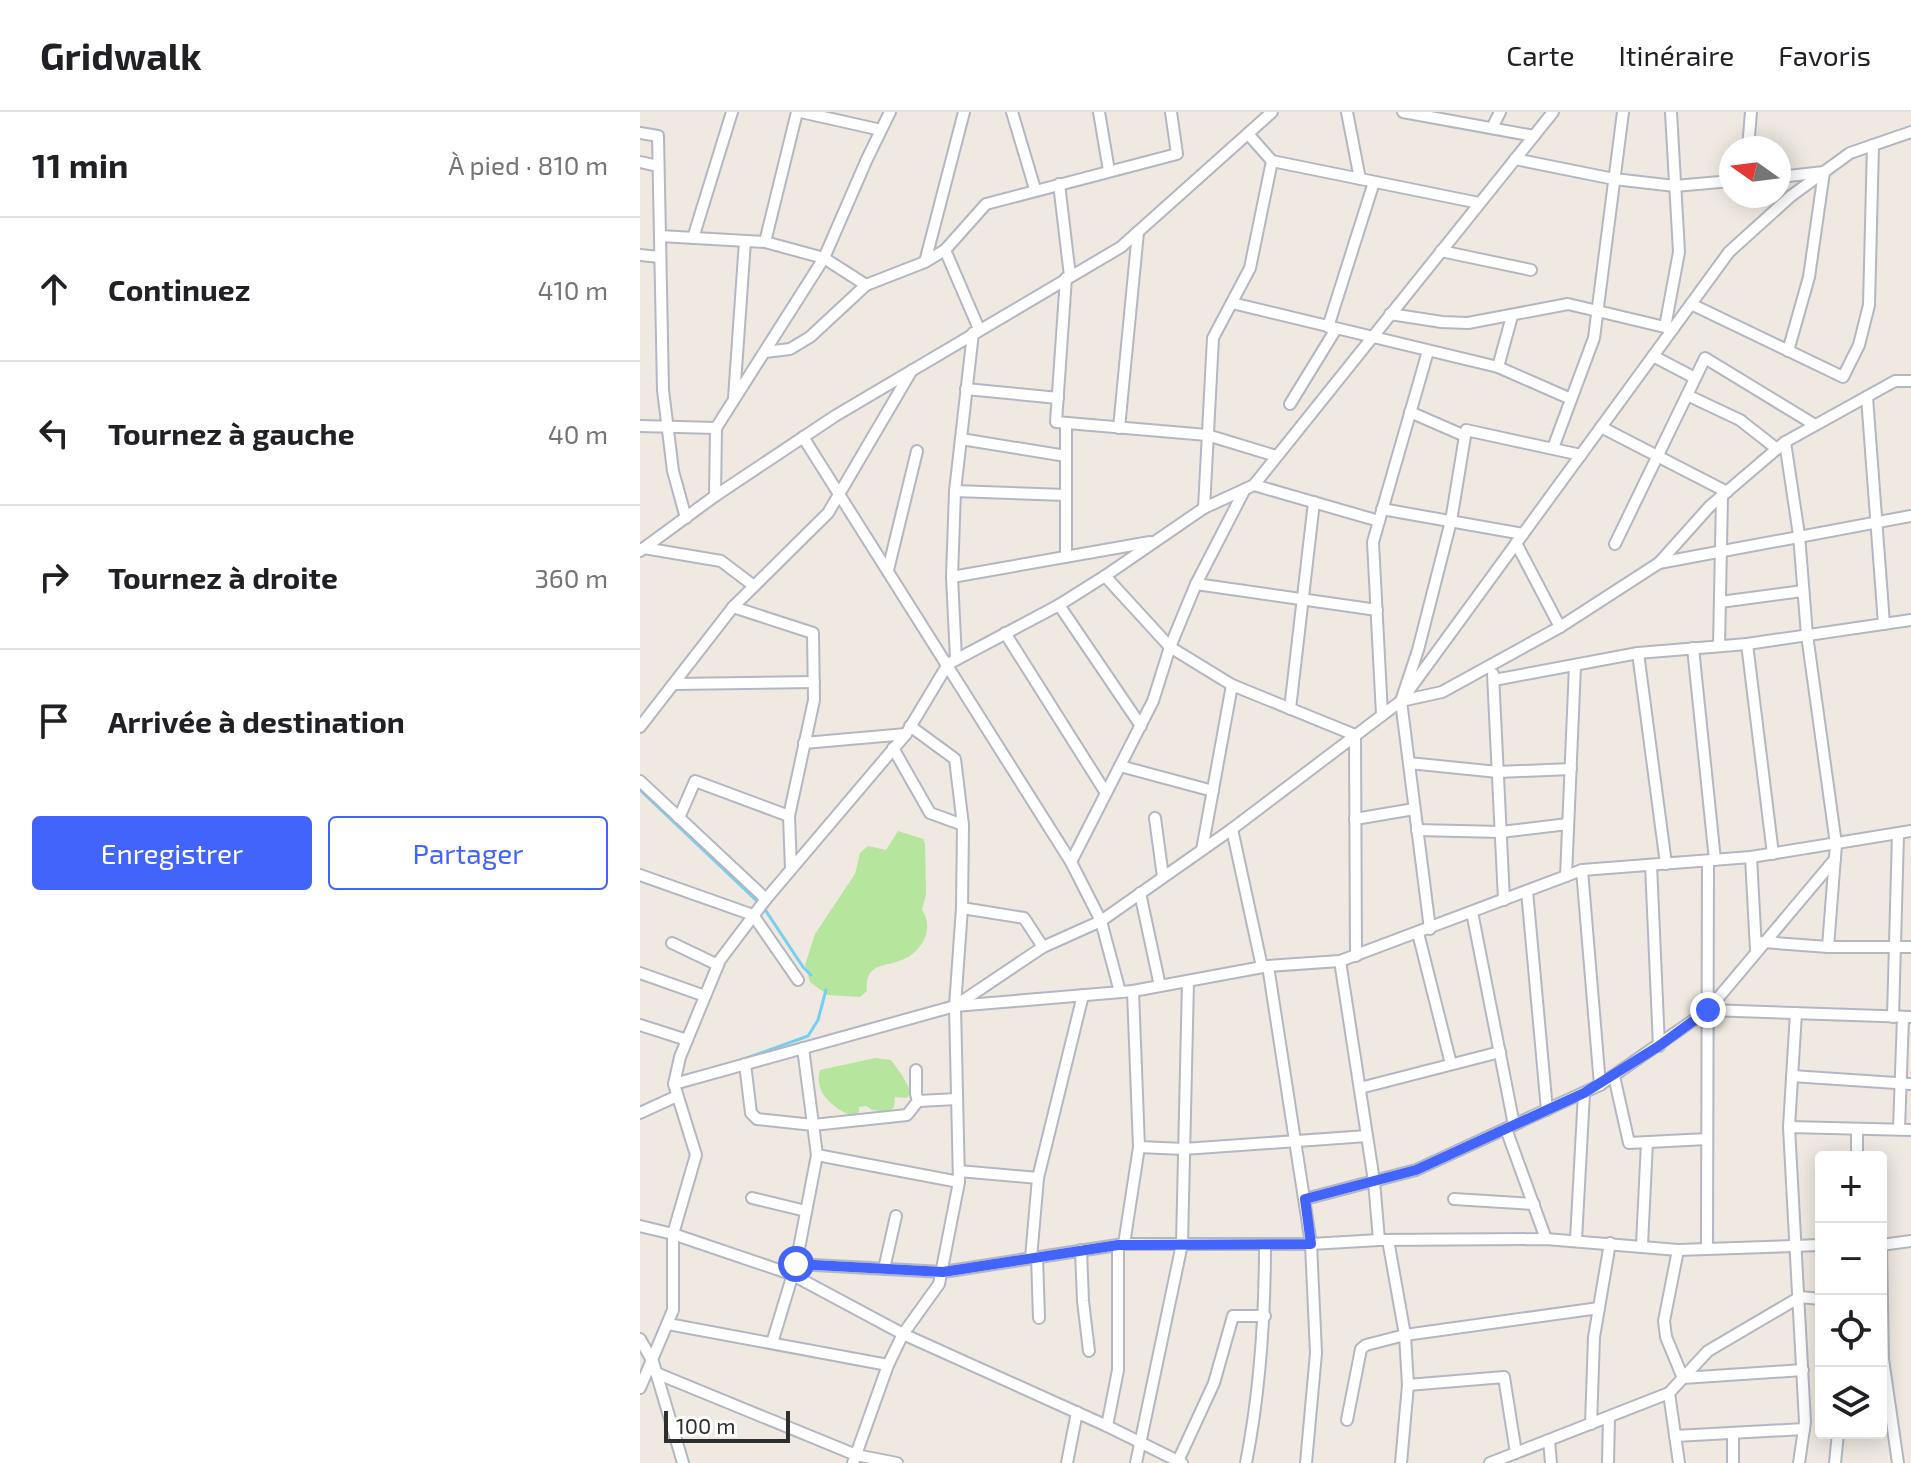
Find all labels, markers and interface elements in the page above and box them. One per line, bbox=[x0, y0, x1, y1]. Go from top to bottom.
text: Gridwalk bbox=[40, 32, 202, 78]
text: Carte bbox=[1506, 38, 1575, 72]
text: Itinéraire bbox=[1619, 38, 1734, 72]
text: Favoris bbox=[1778, 38, 1871, 72]
north arrow bbox=[1719, 136, 1791, 208]
text: 11 min bbox=[32, 144, 129, 185]
text: À pied · 810 m bbox=[448, 149, 608, 180]
icon: ahead bbox=[32, 267, 76, 311]
text: Continuez bbox=[108, 271, 250, 307]
text: 410 m bbox=[537, 274, 608, 305]
icon: left bbox=[32, 411, 76, 455]
text: Tournez à gauche bbox=[108, 415, 355, 451]
text: 40 m bbox=[548, 418, 608, 449]
icon: right bbox=[32, 555, 76, 599]
text: Tournez à droite bbox=[108, 559, 338, 595]
text: 360 m bbox=[534, 562, 608, 593]
icon: arrive bbox=[32, 699, 76, 743]
text: Arrivée à destination bbox=[108, 703, 405, 739]
button: Enregistrer bbox=[32, 816, 312, 890]
button: Partager bbox=[328, 816, 608, 890]
route end bbox=[1690, 992, 1726, 1028]
map controls bbox=[1815, 1151, 1887, 1439]
button: + bbox=[1815, 1151, 1887, 1223]
button: − bbox=[1815, 1223, 1887, 1295]
route start bbox=[778, 1246, 814, 1282]
button: locate bbox=[1815, 1295, 1887, 1367]
button: layers bbox=[1815, 1367, 1887, 1439]
scale bar bbox=[664, 1407, 790, 1443]
text: 100 m bbox=[676, 1412, 735, 1438]

